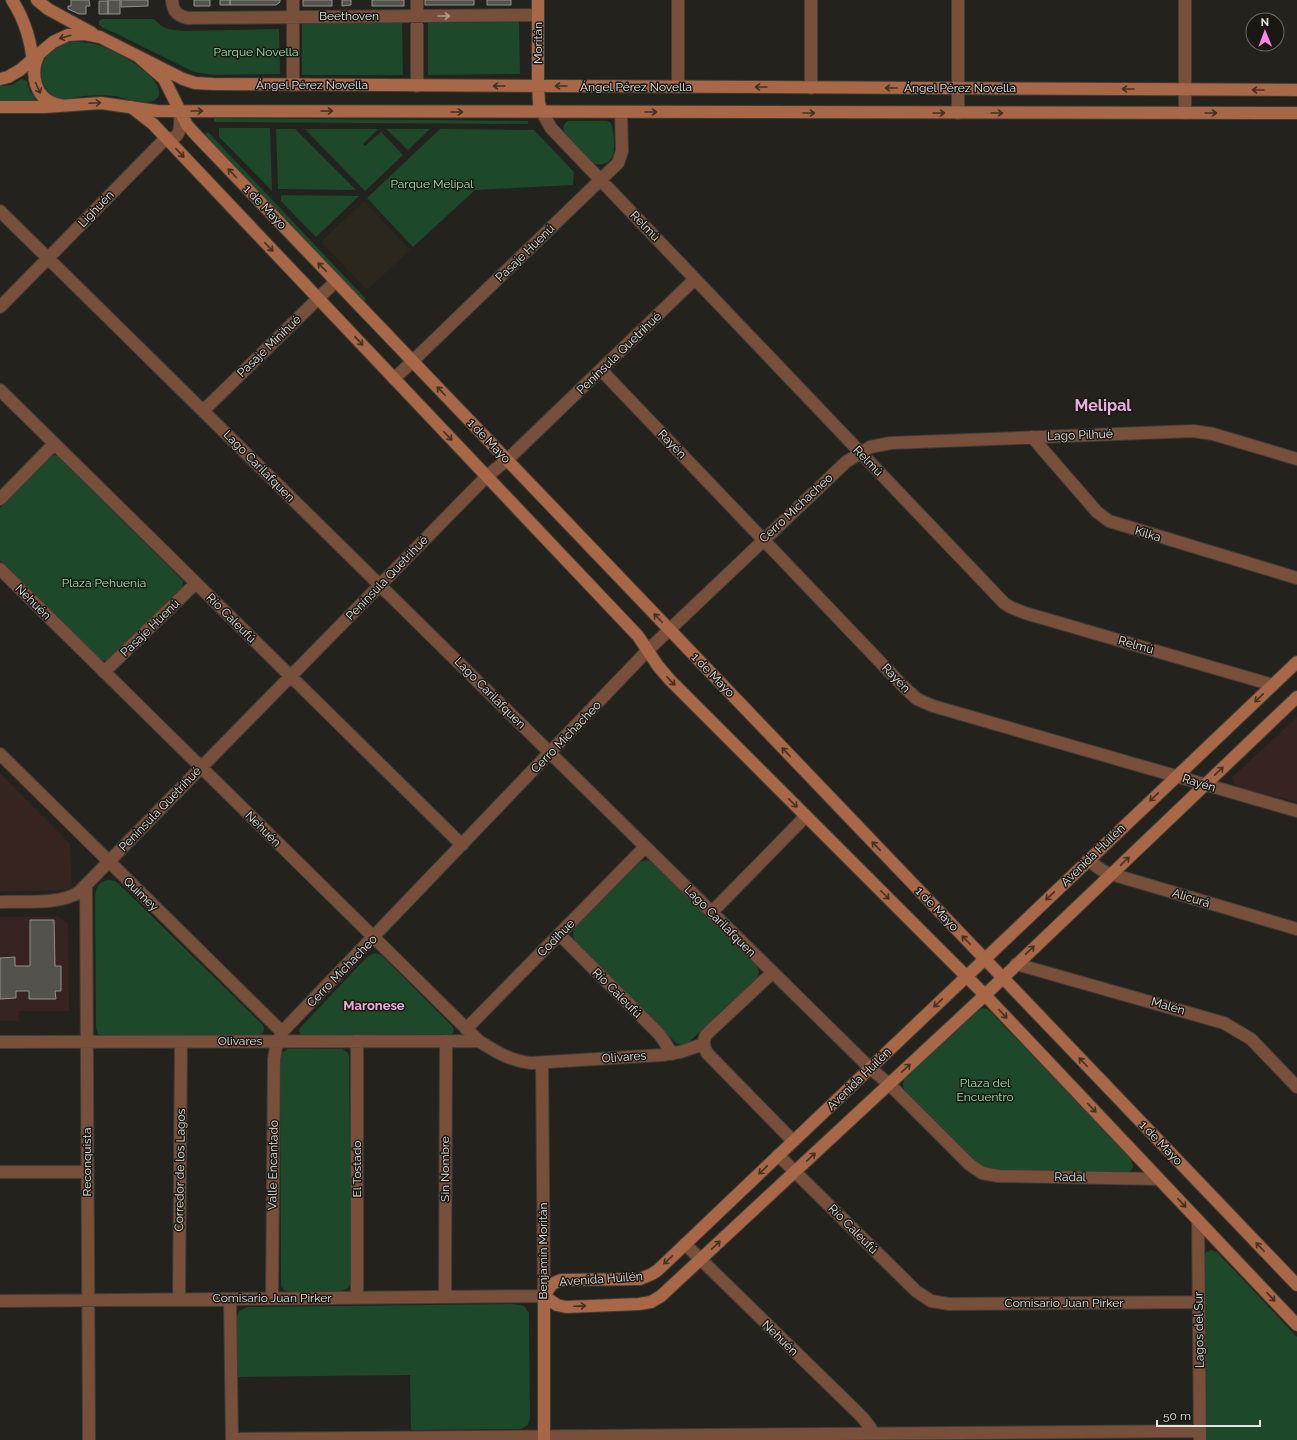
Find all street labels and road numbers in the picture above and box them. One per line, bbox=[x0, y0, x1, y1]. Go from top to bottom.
street label: Beethoven bbox=[319, 9, 379, 23]
street label: Moritán bbox=[531, 22, 545, 64]
street label: Ángel Pérez Novella bbox=[256, 78, 368, 92]
street label: Ángel Pérez Novella bbox=[580, 80, 692, 94]
street label: Ángel Pérez Novella bbox=[904, 81, 1016, 95]
street label: 1 de Mayo bbox=[241, 182, 289, 232]
street label: Lighuén bbox=[75, 188, 117, 230]
street label: Relmú bbox=[627, 208, 663, 244]
street label: Pasaje Huenú bbox=[493, 221, 557, 285]
street label: Península Quetrihué bbox=[574, 309, 664, 397]
street label: Pasaje Minihué bbox=[234, 312, 304, 380]
street label: 1 de Mayo bbox=[465, 416, 513, 466]
street label: Rayén bbox=[655, 427, 689, 461]
street label: Lago Pilhué bbox=[1047, 427, 1113, 443]
street label: Lago Carilafquen bbox=[221, 428, 297, 504]
street label: Relmú bbox=[850, 443, 886, 479]
street label: Cerro Michacheo bbox=[757, 471, 835, 545]
street label: Kilka bbox=[1133, 523, 1163, 545]
street label: Península Quetrihué bbox=[343, 533, 431, 623]
street label: Nehuén bbox=[12, 581, 54, 623]
street label: Río Caleufú bbox=[203, 590, 259, 646]
street label: Pasaje Huenú bbox=[118, 596, 182, 660]
street label: Relmú bbox=[1117, 633, 1155, 657]
street label: 1 de Mayo bbox=[689, 650, 737, 700]
street label: Lago Carilafquen bbox=[452, 655, 528, 731]
street label: Rayén bbox=[879, 661, 913, 695]
street label: Cerro Michacheo bbox=[528, 698, 604, 776]
street label: Península Quetrihué bbox=[116, 764, 204, 854]
street label: Rayén bbox=[1180, 771, 1218, 795]
street label: Nehuén bbox=[242, 808, 284, 850]
street label: Avenida Huilén bbox=[1058, 821, 1128, 889]
street label: Quimey bbox=[121, 874, 162, 914]
street label: Lago Carilafquen bbox=[682, 883, 758, 959]
street label: 1 de Mayo bbox=[913, 884, 961, 934]
street label: Alicurá bbox=[1171, 886, 1211, 910]
street label: Codihue bbox=[535, 917, 577, 959]
street label: Cerro Michacheo bbox=[304, 932, 380, 1010]
street label: Río Caleufú bbox=[589, 965, 645, 1021]
street label: Malén bbox=[1150, 995, 1186, 1017]
street label: Olivares bbox=[218, 1034, 262, 1048]
street label: Avenida Huilén bbox=[824, 1045, 894, 1113]
street label: Olivares bbox=[601, 1048, 647, 1066]
street label: Corredor de los Lagos bbox=[172, 1108, 188, 1232]
street label: 1 de Mayo bbox=[1137, 1118, 1185, 1168]
street label: Valle Encantado bbox=[265, 1120, 281, 1210]
street label: Reconquista bbox=[80, 1128, 94, 1196]
street label: Sin Nombre bbox=[438, 1136, 452, 1202]
street label: El Tostado bbox=[350, 1141, 364, 1198]
street label: Radal bbox=[1054, 1170, 1087, 1184]
street label: Río Caleufú bbox=[825, 1201, 881, 1257]
street label: Benjamín Moritán bbox=[536, 1203, 550, 1299]
street label: Avenida Huilén bbox=[559, 1269, 643, 1289]
street label: Comisario Juan Pirker bbox=[212, 1291, 332, 1305]
street label: Lagos del Sur bbox=[1191, 1291, 1207, 1368]
street label: Comisario Juan Pirker bbox=[1004, 1296, 1124, 1310]
street label: Nehuén bbox=[759, 1318, 801, 1358]

